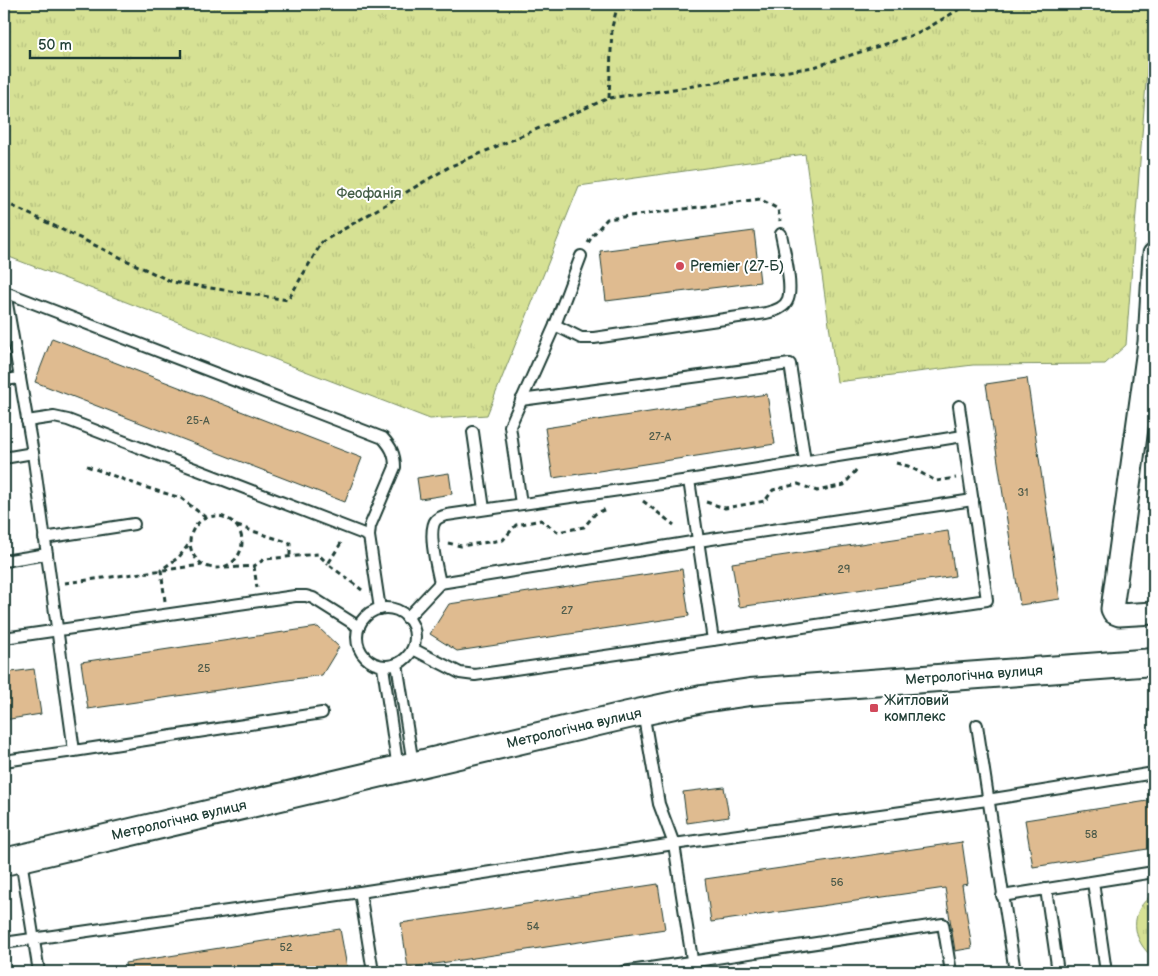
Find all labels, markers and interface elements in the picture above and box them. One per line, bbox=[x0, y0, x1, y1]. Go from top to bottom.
scale bar bbox=[30, 28, 180, 60]
text: 50 m bbox=[38, 36, 72, 55]
park label: Феофанія bbox=[336, 185, 402, 202]
place label: Premier (27-Б) bbox=[690, 258, 784, 275]
marker: Premier (27-Б) bbox=[674, 260, 686, 272]
house number: 25-А bbox=[186, 414, 210, 427]
house number: 27-А bbox=[649, 430, 672, 443]
house number: 31 bbox=[1017, 486, 1029, 499]
house number: 29 bbox=[838, 563, 850, 576]
house number: 27 bbox=[561, 604, 574, 617]
house number: 25 bbox=[198, 662, 210, 675]
street label: Метрологічна вулиця bbox=[905, 662, 1044, 688]
place label: Житловий комплекс bbox=[884, 692, 949, 725]
marker: Житловий комплекс bbox=[868, 702, 880, 714]
street label: Метрологічна вулиця bbox=[505, 704, 643, 752]
street label: Метрологічна вулиця bbox=[110, 796, 248, 844]
house number: 58 bbox=[1085, 828, 1097, 841]
house number: 56 bbox=[830, 876, 844, 889]
house number: 54 bbox=[526, 920, 540, 933]
house number: 52 bbox=[280, 941, 293, 954]

